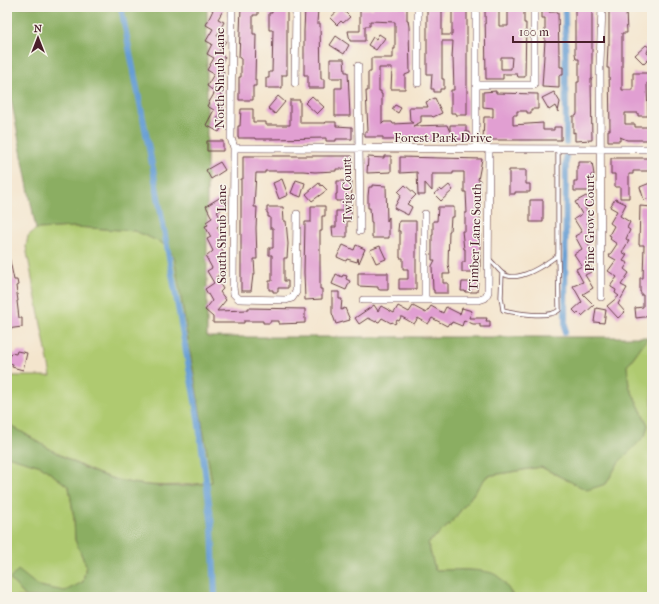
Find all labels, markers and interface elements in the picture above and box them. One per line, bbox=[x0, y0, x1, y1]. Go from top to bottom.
north arrow bbox=[18, 18, 58, 58]
scale bar bbox=[513, 18, 604, 44]
text: N bbox=[34, 22, 43, 35]
text: 100 m bbox=[519, 25, 549, 39]
street label: North Shrub Lane bbox=[212, 27, 227, 128]
street label: Forest Park Drive bbox=[394, 130, 493, 145]
street label: Twig Court bbox=[339, 157, 355, 222]
street label: Pine Grove Court bbox=[582, 174, 597, 272]
street label: Timber Lane South bbox=[466, 182, 484, 291]
street label: South Shrub Lane bbox=[214, 184, 229, 284]

